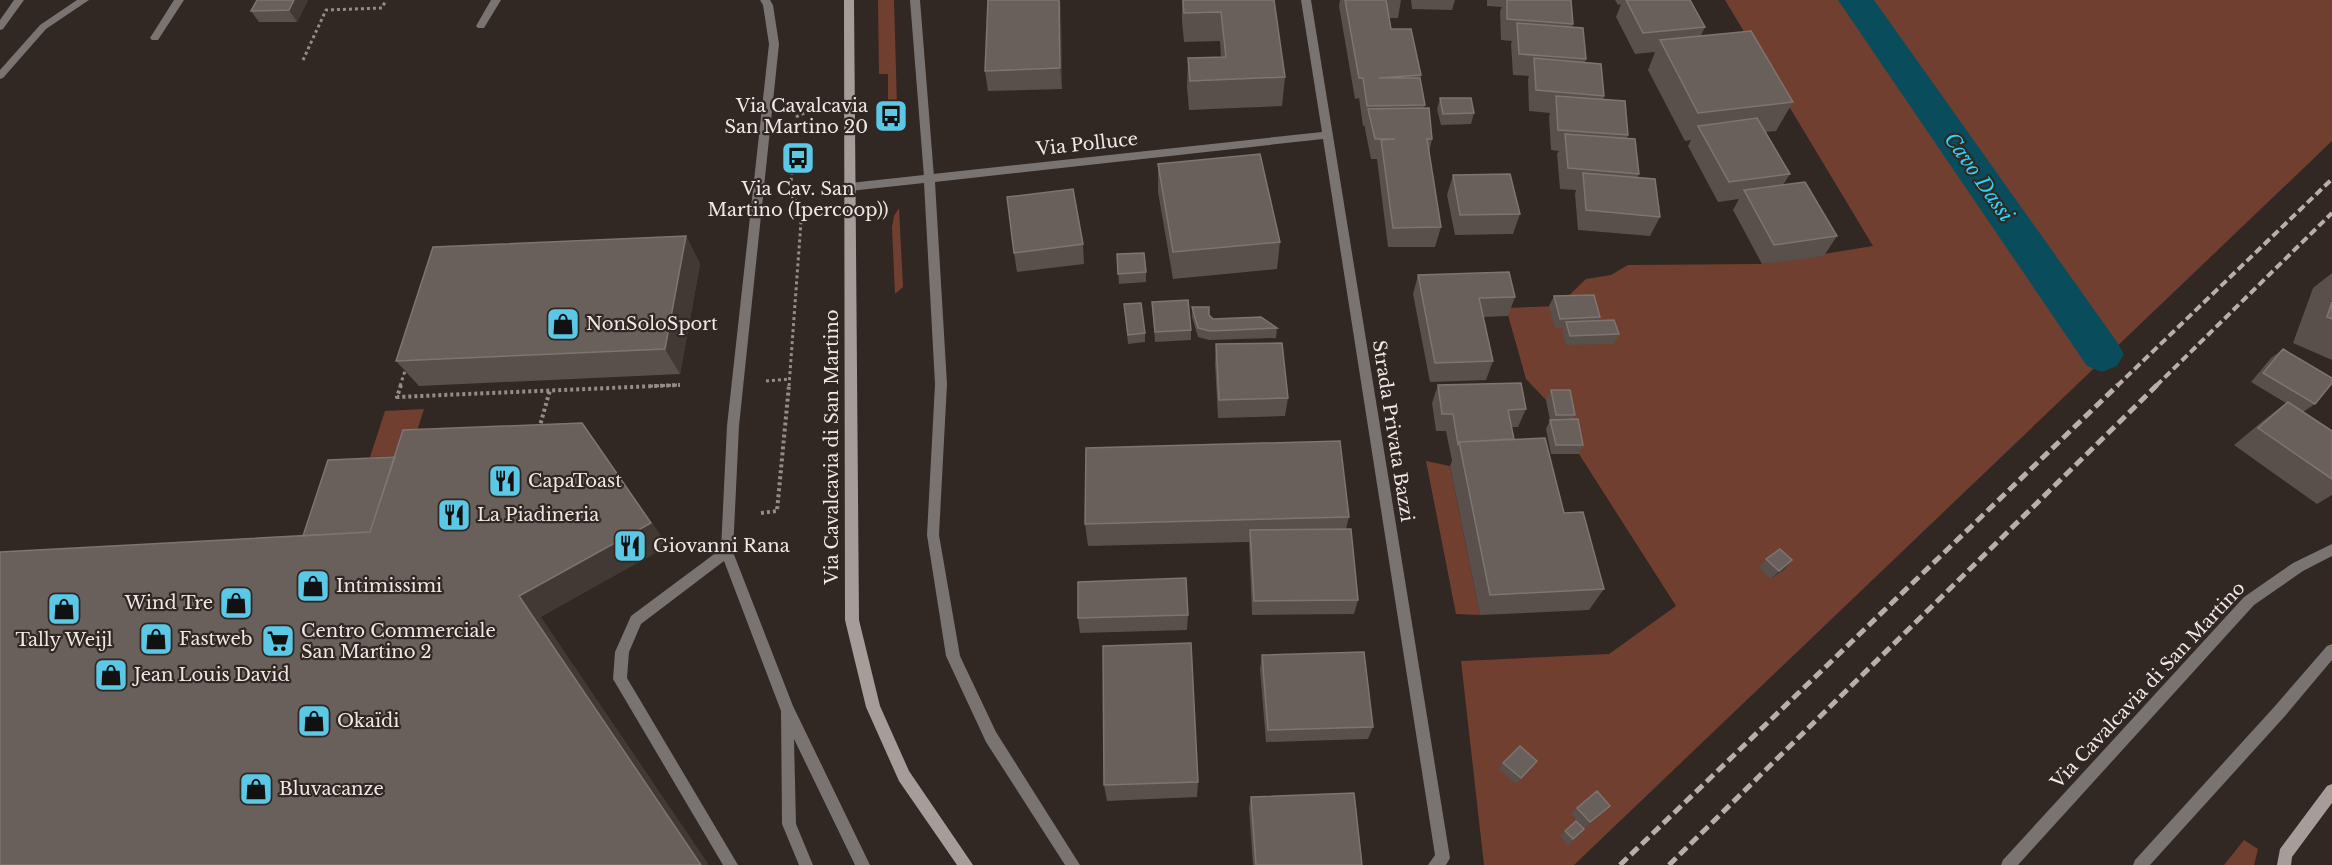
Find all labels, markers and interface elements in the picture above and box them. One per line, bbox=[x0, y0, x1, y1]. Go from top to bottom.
place label: Via Cavalcavia San Martino 20 bbox=[724, 95, 868, 138]
bus stop icon: Via Cavalcavia San Martino 20 bbox=[873, 98, 909, 134]
street label: Via Polluce bbox=[1034, 128, 1139, 160]
water label: Cavo Dassi bbox=[1940, 128, 2019, 226]
bus stop icon: Via Cav. San Martino (Ipercoop)) bbox=[780, 140, 816, 176]
place label: Via Cav. San Martino (Ipercoop)) bbox=[707, 178, 889, 221]
shop icon: NonSoloSport bbox=[545, 306, 581, 342]
street label: Via Cavalcavia di San Martino bbox=[821, 310, 843, 585]
place label: NonSoloSport bbox=[586, 313, 718, 335]
street label: Strada Privata Bazzi bbox=[1368, 339, 1418, 523]
restaurant icon: CapaToast bbox=[487, 463, 523, 499]
place label: CapaToast bbox=[528, 470, 622, 492]
restaurant icon: La Piadineria bbox=[436, 497, 472, 533]
place label: La Piadineria bbox=[477, 504, 599, 526]
restaurant icon: Giovanni Rana bbox=[612, 528, 648, 564]
place label: Giovanni Rana bbox=[653, 535, 790, 557]
shop icon: Intimissimi bbox=[295, 568, 331, 604]
place label: Intimissimi bbox=[336, 575, 442, 597]
street label: Via Cavalcavia di San Martino bbox=[2046, 577, 2250, 794]
shop icon: Wind Tre bbox=[218, 585, 254, 621]
shop icon: Tally Weijl bbox=[46, 591, 82, 627]
place label: Wind Tre bbox=[124, 592, 213, 614]
place label: Centro Commerciale San Martino 2 bbox=[301, 620, 496, 663]
shop icon: Fastweb bbox=[138, 621, 174, 657]
supermarket icon: Centro Commerciale San Martino 2 bbox=[260, 623, 296, 659]
place label: Fastweb bbox=[179, 628, 252, 650]
place label: Tally Weijl bbox=[15, 629, 113, 651]
shop icon: Jean Louis David bbox=[93, 657, 129, 693]
place label: Jean Louis David bbox=[132, 664, 290, 686]
shop icon: Okaïdi bbox=[296, 703, 332, 739]
place label: Okaïdi bbox=[337, 710, 399, 732]
shop icon: Bluvacanze bbox=[238, 771, 274, 807]
place label: Bluvacanze bbox=[279, 778, 384, 800]

